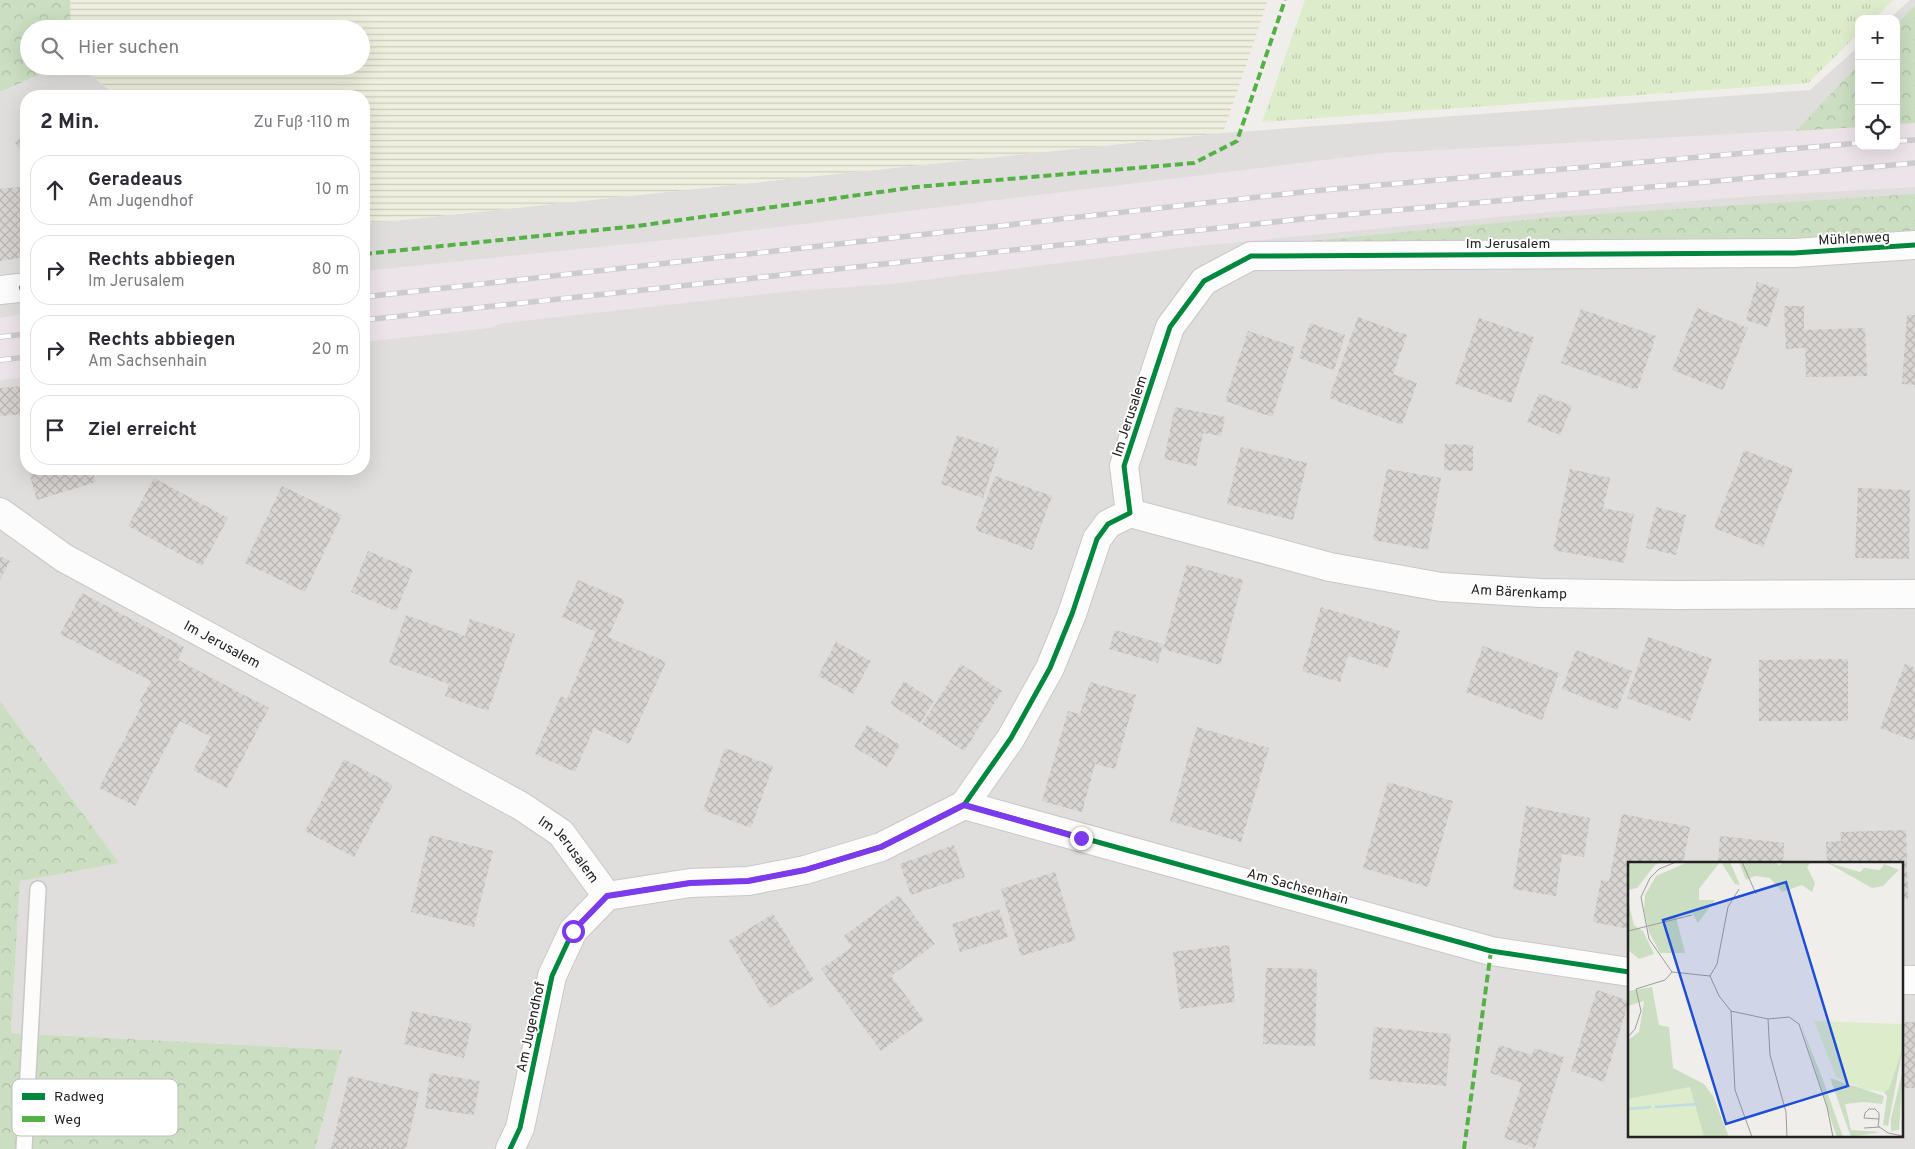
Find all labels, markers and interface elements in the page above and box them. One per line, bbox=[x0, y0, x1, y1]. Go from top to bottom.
map controls bbox=[1855, 15, 1900, 150]
button: + bbox=[1855, 15, 1900, 60]
search box bbox=[20, 20, 370, 75]
icon: search bbox=[38, 34, 66, 62]
text: Hier suchen bbox=[78, 36, 179, 60]
button: − bbox=[1855, 60, 1900, 105]
button: locate bbox=[1855, 105, 1900, 150]
text: 2 Min. bbox=[40, 109, 99, 136]
text: Zu Fuß · 110 m bbox=[253, 113, 350, 133]
text: Geradeaus bbox=[88, 168, 183, 192]
icon: ahead bbox=[41, 176, 69, 204]
text: 10 m bbox=[315, 180, 349, 200]
text: Am Jugendhof bbox=[88, 192, 193, 212]
street label: Mühlenweg bbox=[1818, 229, 1890, 250]
street label: Im Jerusalem bbox=[1466, 236, 1550, 253]
text: Rechts abbiegen bbox=[88, 248, 236, 272]
icon: right bbox=[41, 256, 69, 284]
text: 80 m bbox=[312, 260, 349, 280]
text: Im Jerusalem bbox=[88, 272, 185, 292]
text: Rechts abbiegen bbox=[88, 328, 236, 352]
icon: right bbox=[41, 336, 69, 364]
text: 20 m bbox=[312, 340, 349, 360]
text: Am Sachsenhain bbox=[88, 352, 207, 372]
street label: Im Jerusalem bbox=[1109, 374, 1152, 459]
icon: arrive bbox=[41, 416, 69, 444]
text: Ziel erreicht bbox=[88, 418, 197, 442]
street label: Am Bärenkamp bbox=[1470, 582, 1567, 603]
street label: Im Jerusalem bbox=[180, 618, 263, 673]
street label: Im Jerusalem bbox=[534, 813, 602, 887]
route end bbox=[1070, 827, 1093, 850]
inset map bbox=[1628, 862, 1902, 1136]
street label: Am Sachsenhain bbox=[1245, 866, 1350, 909]
route start bbox=[562, 920, 585, 943]
street label: Am Jugendhof bbox=[514, 980, 549, 1074]
legend bbox=[12, 1079, 178, 1136]
text: Radweg bbox=[54, 1089, 104, 1106]
text: Weg bbox=[54, 1112, 81, 1129]

